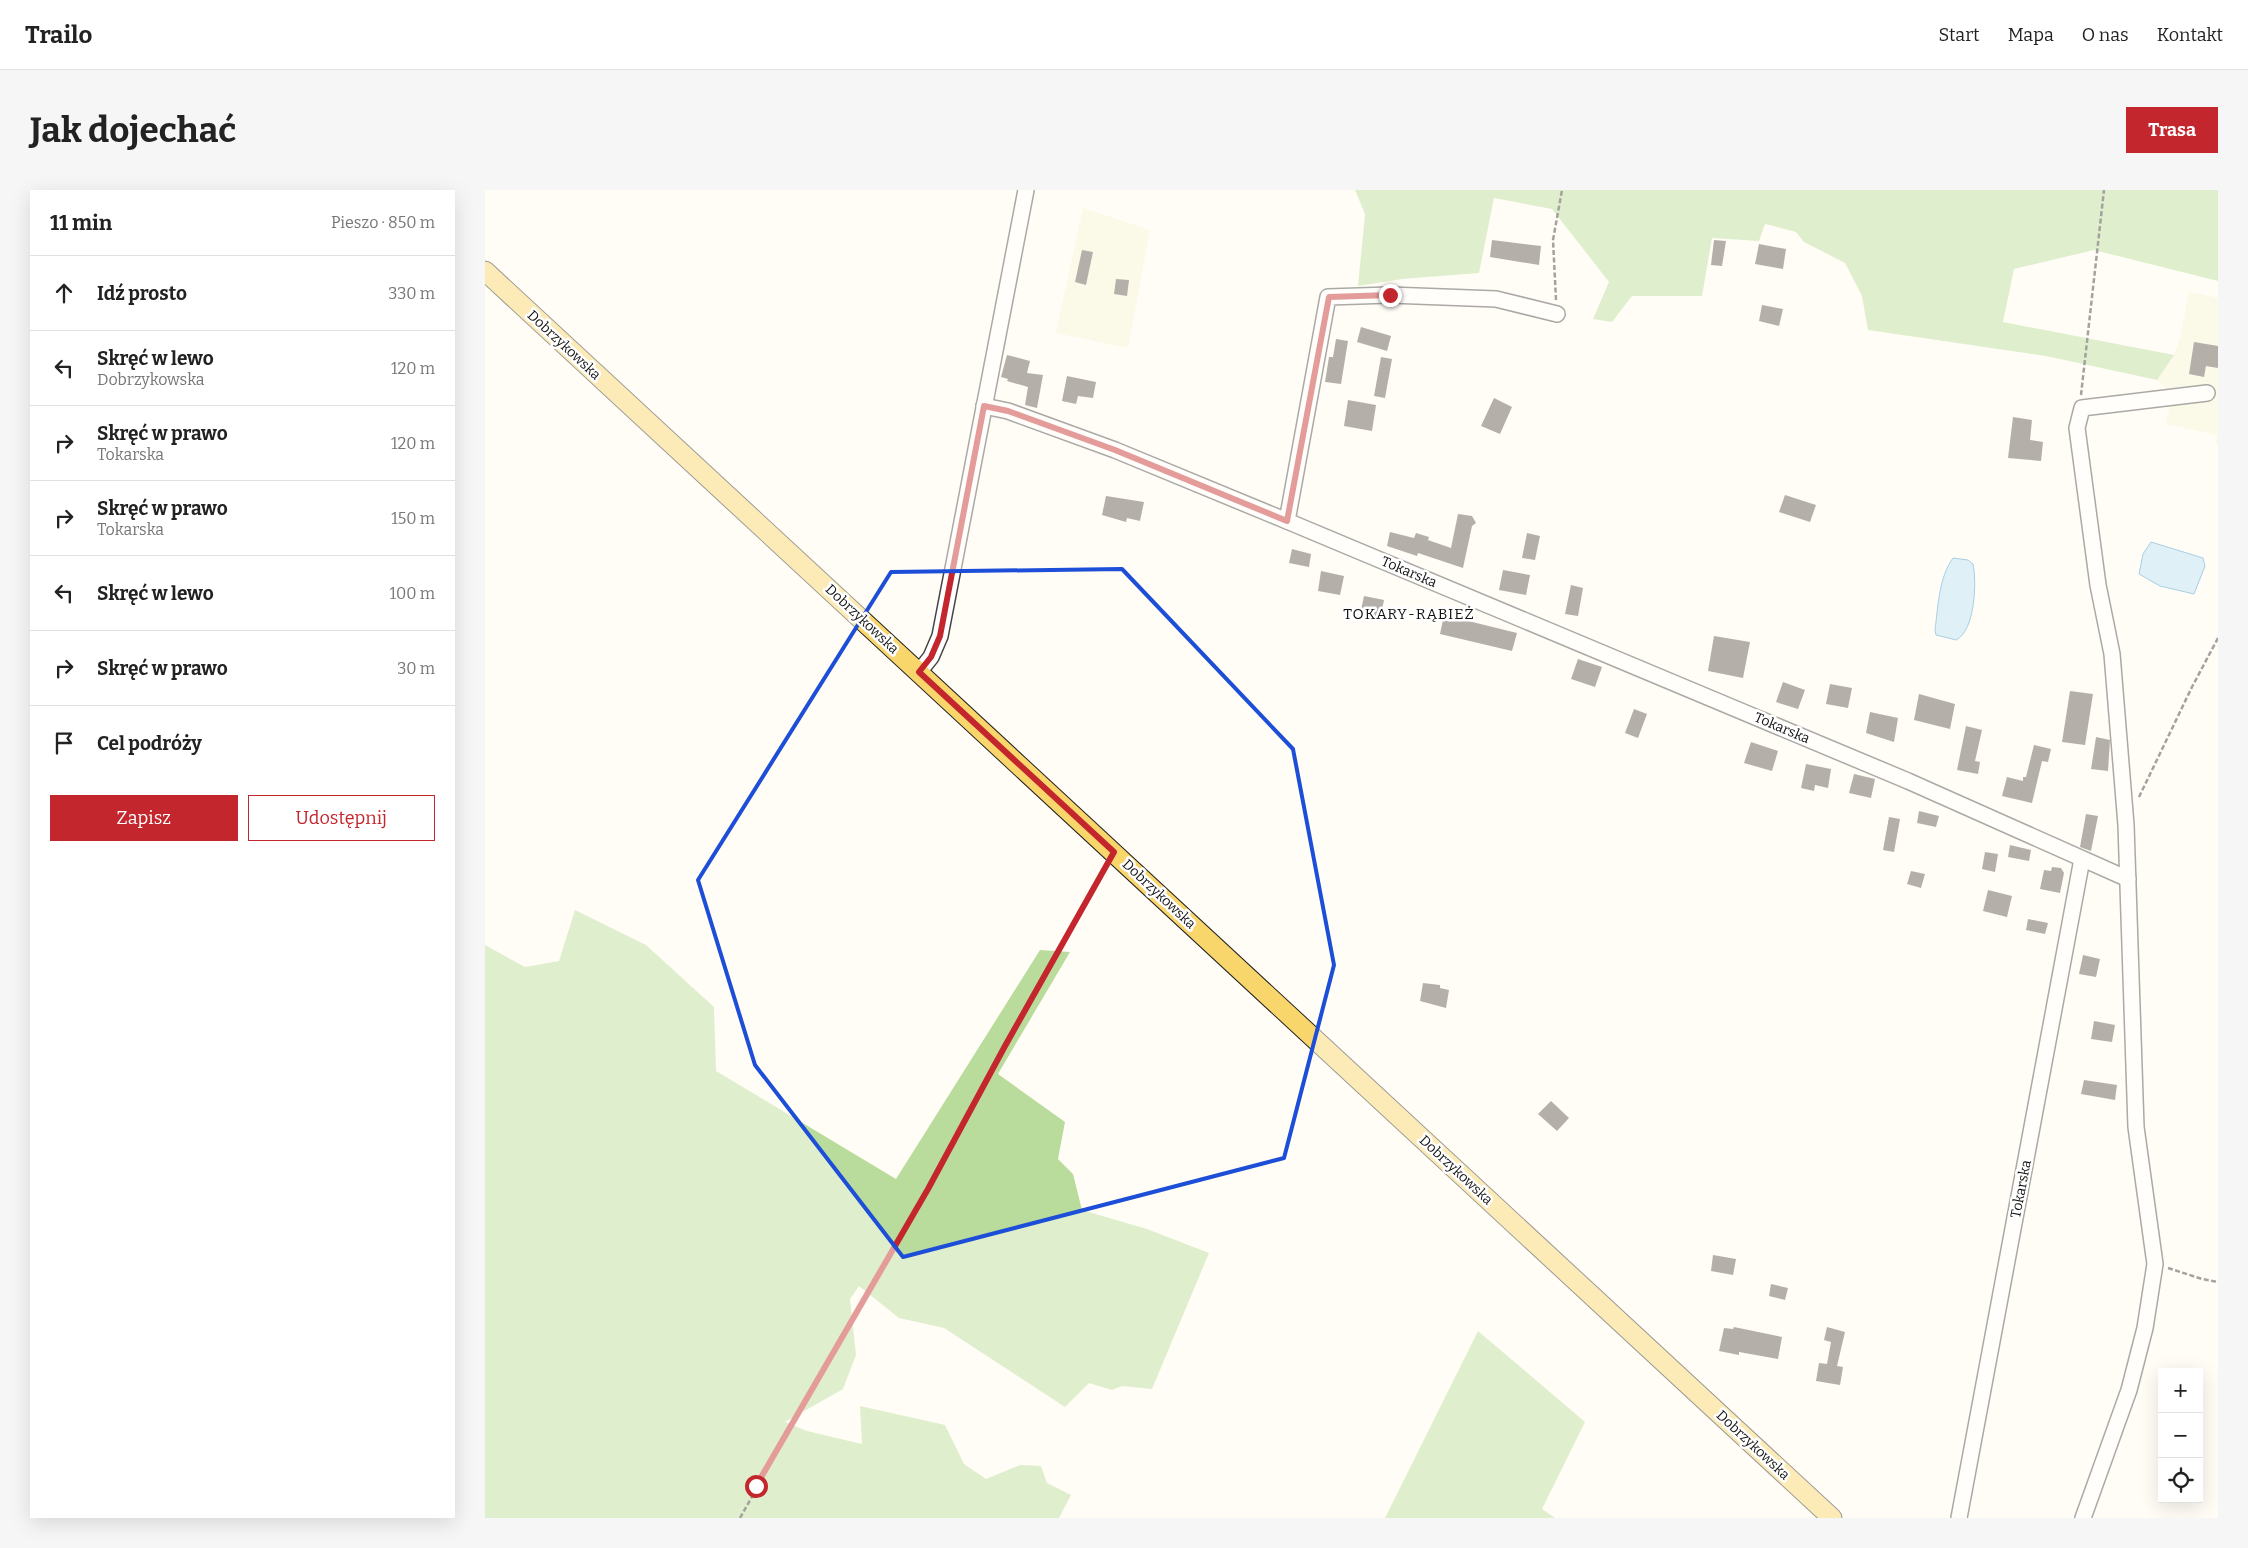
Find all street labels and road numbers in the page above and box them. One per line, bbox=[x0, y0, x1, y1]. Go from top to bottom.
street label: Dobrzykowska bbox=[524, 307, 604, 384]
street label: Tokarska bbox=[1379, 553, 1440, 591]
street label: Dobrzykowska bbox=[822, 581, 902, 658]
street label: Tokarska bbox=[1752, 709, 1813, 747]
street label: Dobrzykowska bbox=[1119, 856, 1199, 933]
street label: Dobrzykowska bbox=[1416, 1132, 1496, 1209]
street label: Tokarska bbox=[2007, 1158, 2035, 1219]
street label: Dobrzykowska bbox=[1713, 1407, 1793, 1484]

